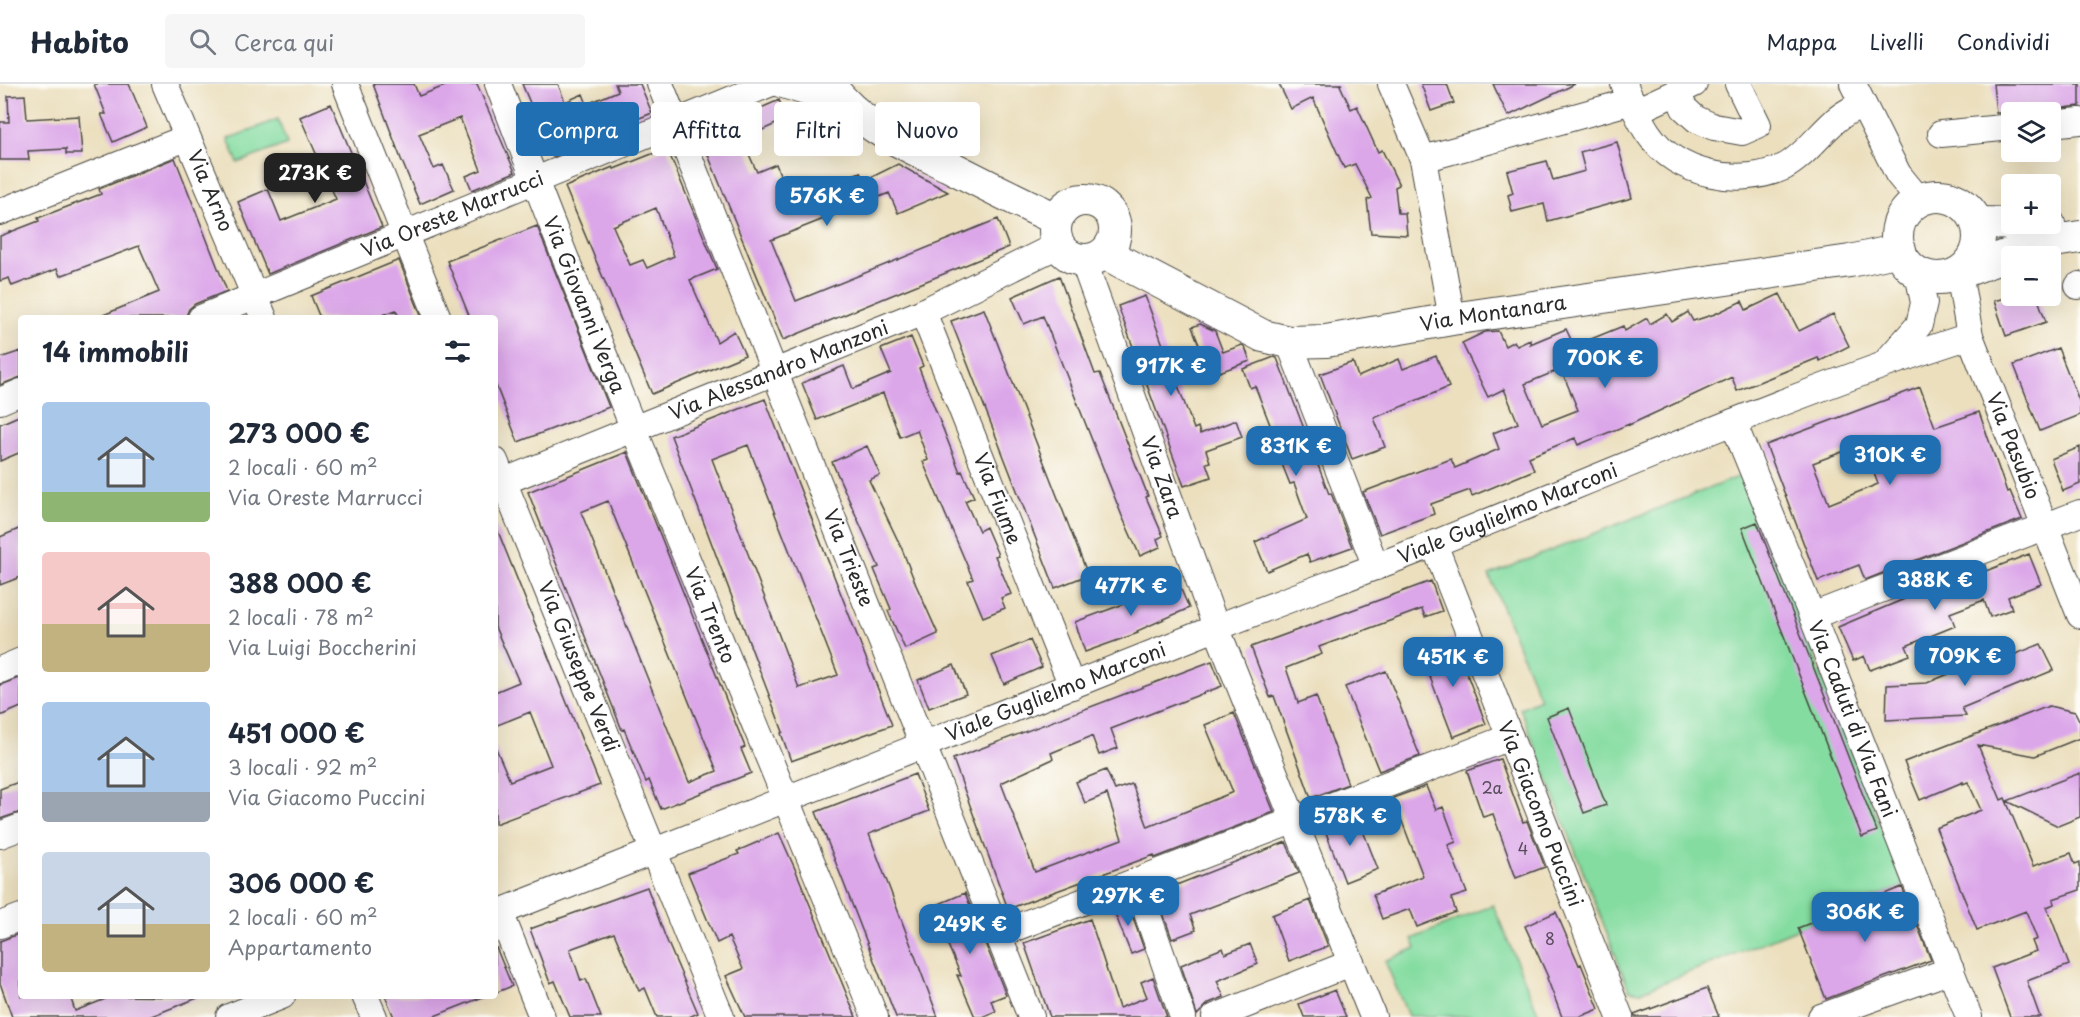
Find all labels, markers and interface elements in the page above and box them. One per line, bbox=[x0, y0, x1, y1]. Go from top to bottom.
search box bbox=[165, 14, 585, 68]
text: Habito bbox=[30, 20, 129, 63]
icon: search bbox=[186, 25, 219, 58]
text: Cerca qui bbox=[234, 25, 334, 58]
text: Mappa bbox=[1767, 25, 1837, 57]
text: Livelli bbox=[1870, 25, 1924, 57]
text: Condividi bbox=[1957, 25, 2050, 57]
chip: Compra bbox=[516, 102, 639, 156]
chip: Affitta bbox=[651, 102, 762, 156]
chip: Filtri bbox=[774, 102, 863, 156]
chip: Nuovo bbox=[875, 102, 980, 156]
map controls bbox=[2001, 102, 2061, 306]
button: layers bbox=[2001, 102, 2061, 162]
street label: Via Arno bbox=[181, 145, 242, 236]
pin: 273K € bbox=[266, 153, 364, 204]
text: 273K € bbox=[278, 157, 352, 187]
street label: Via Oreste Marrucci bbox=[356, 162, 548, 264]
button: + bbox=[2001, 174, 2061, 234]
pin: 576K € bbox=[778, 176, 876, 227]
text: 576K € bbox=[789, 180, 865, 210]
street label: Via Giovanni Verga bbox=[536, 211, 634, 398]
button: − bbox=[2001, 246, 2061, 306]
street label: Via Montanara bbox=[1417, 286, 1568, 338]
street label: Via Alessandro Manzoni bbox=[664, 312, 893, 427]
text: 14 immobili bbox=[42, 332, 189, 371]
icon: filters bbox=[441, 335, 474, 368]
pin: 700K € bbox=[1556, 338, 1654, 389]
text: 700K € bbox=[1567, 342, 1643, 372]
pin: 917K € bbox=[1122, 346, 1220, 397]
text: 917K € bbox=[1136, 350, 1206, 380]
street label: Via Pasubio bbox=[1980, 388, 2049, 503]
text: 273 000 € bbox=[228, 413, 370, 452]
icon: home bbox=[90, 426, 162, 498]
pin: 831K € bbox=[1247, 426, 1345, 477]
text: 831K € bbox=[1260, 430, 1332, 460]
street label: Via Zara bbox=[1134, 432, 1191, 522]
pin: 310K € bbox=[1841, 435, 1939, 486]
text: 310K € bbox=[1854, 439, 1926, 469]
street label: Via Fiume bbox=[967, 448, 1030, 549]
text: 2 locali · 60 m² bbox=[228, 452, 378, 482]
street label: Viale Guglielmo Marconi bbox=[1393, 454, 1622, 571]
text: Via Oreste Marrucci bbox=[228, 482, 423, 512]
street label: Via Trieste bbox=[816, 504, 882, 611]
pin: 388K € bbox=[1886, 560, 1984, 611]
street label: Via Trento bbox=[678, 562, 744, 668]
text: 388 000 € bbox=[228, 563, 372, 602]
text: 388K € bbox=[1897, 564, 1973, 594]
pin: 477K € bbox=[1082, 566, 1180, 617]
text: 477K € bbox=[1095, 570, 1167, 600]
icon: home bbox=[90, 576, 162, 648]
street label: Via Giuseppe Verdi bbox=[531, 576, 628, 756]
text: 2 locali · 78 m² bbox=[228, 602, 374, 632]
street label: Via Caduti di Via Fani bbox=[1801, 616, 1905, 821]
text: Via Luigi Boccherini bbox=[228, 632, 417, 662]
street label: Viale Guglielmo Marconi bbox=[941, 634, 1170, 749]
pin: 709K € bbox=[1916, 636, 2014, 687]
pin: 451K € bbox=[1404, 637, 1502, 688]
text: 709K € bbox=[1928, 640, 2002, 670]
text: 451K € bbox=[1417, 641, 1489, 671]
text: 451 000 € bbox=[228, 713, 365, 752]
street label: Via Giacomo Puccini bbox=[1491, 716, 1591, 911]
icon: home bbox=[90, 726, 162, 798]
text: 3 locali · 92 m² bbox=[228, 752, 377, 782]
house number: 2a bbox=[1482, 775, 1503, 799]
text: Via Giacomo Puccini bbox=[228, 782, 426, 812]
pin: 578K € bbox=[1301, 796, 1399, 847]
text: 578K € bbox=[1313, 800, 1387, 830]
house number: 4 bbox=[1518, 836, 1528, 860]
text: 306 000 € bbox=[228, 863, 374, 902]
icon: home bbox=[90, 876, 162, 948]
pin: 297K € bbox=[1079, 876, 1177, 927]
text: 297K € bbox=[1091, 880, 1165, 910]
pin: 306K € bbox=[1816, 892, 1914, 943]
text: 306K € bbox=[1826, 896, 1904, 926]
text: 2 locali · 60 m² bbox=[228, 902, 378, 932]
pin: 249K € bbox=[921, 904, 1019, 955]
text: 249K € bbox=[933, 908, 1007, 938]
house number: 8 bbox=[1545, 926, 1555, 950]
text: Appartamento bbox=[228, 932, 372, 962]

